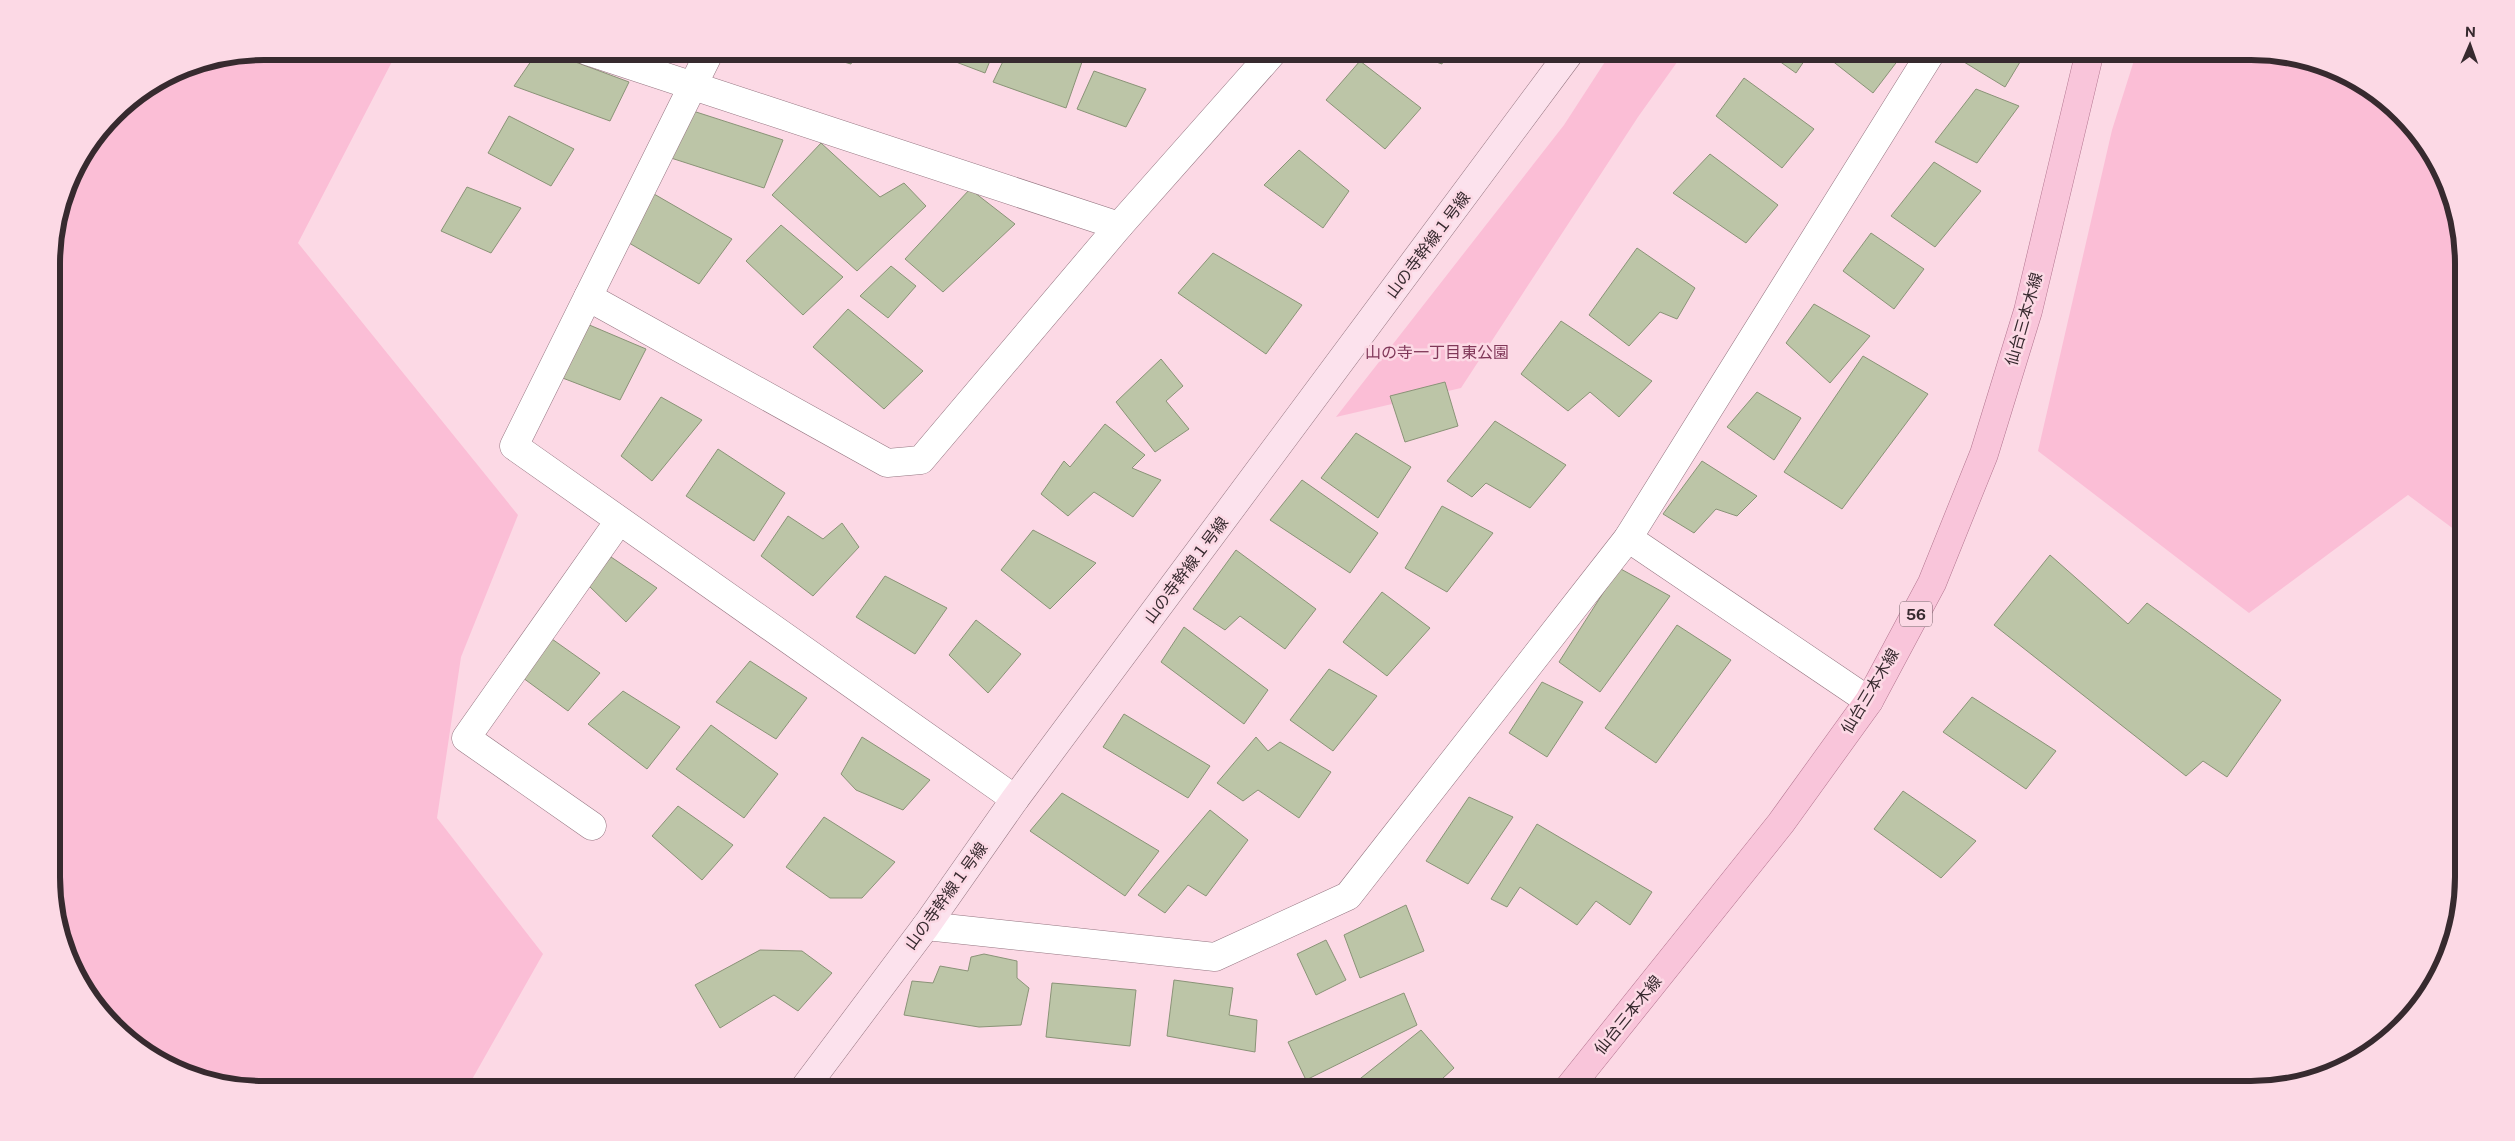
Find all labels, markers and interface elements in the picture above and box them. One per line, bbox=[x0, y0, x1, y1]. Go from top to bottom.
north arrow bbox=[2445, 20, 2495, 70]
text: N bbox=[2465, 24, 2476, 40]
street label: 山の寺幹線１号線 bbox=[1382, 188, 1474, 302]
street label: 仙台三本木線 bbox=[2002, 270, 2046, 368]
park label: 山の寺一丁目東公園 bbox=[1365, 343, 1509, 362]
street label: 山の寺幹線１号線 bbox=[1140, 513, 1232, 627]
road number: 56 bbox=[1900, 602, 1932, 626]
street label: 仙台三本木線 bbox=[1837, 645, 1903, 737]
street label: 山の寺幹線１号線 bbox=[901, 839, 991, 953]
street label: 仙台三本木線 bbox=[1590, 972, 1666, 1058]

